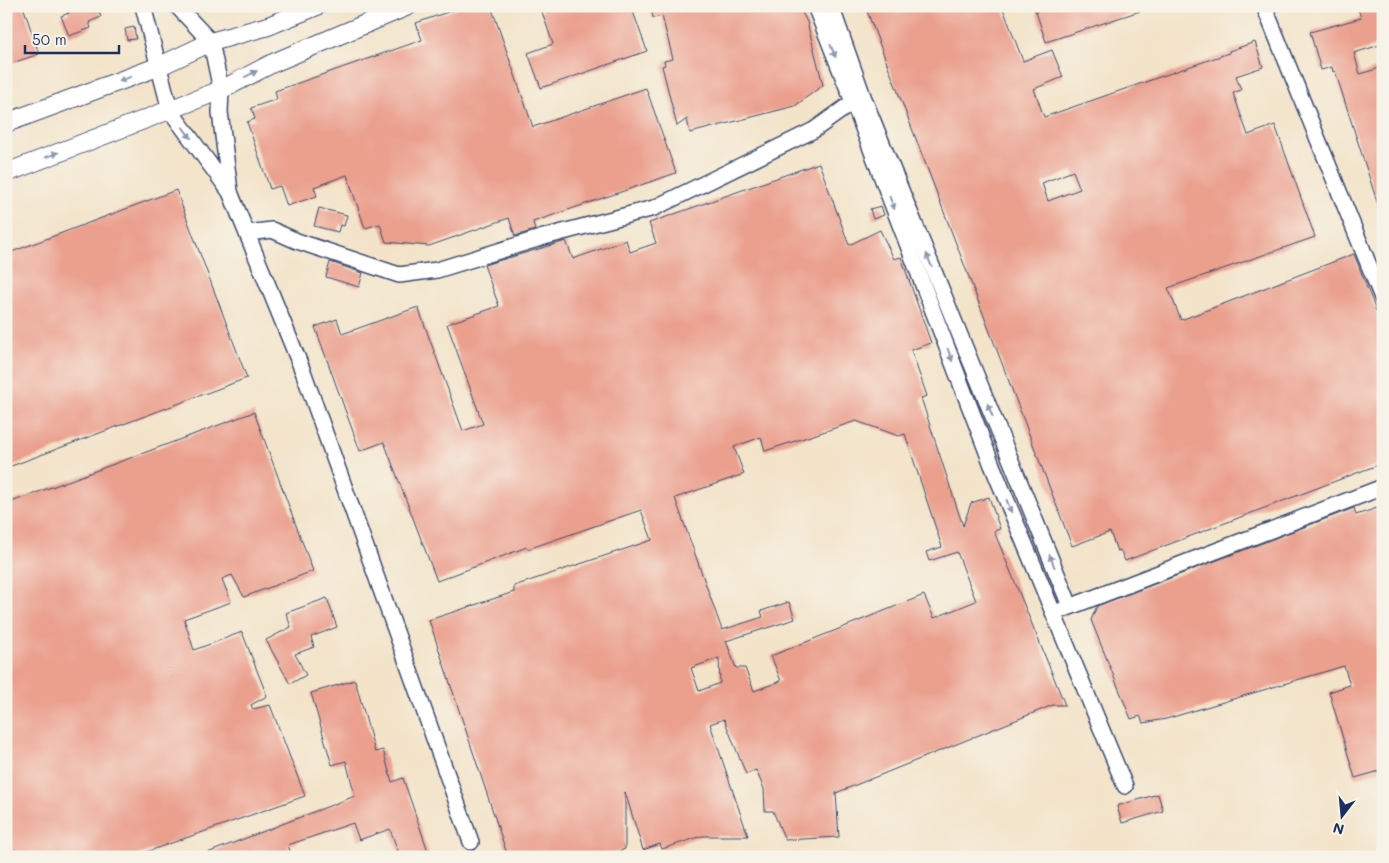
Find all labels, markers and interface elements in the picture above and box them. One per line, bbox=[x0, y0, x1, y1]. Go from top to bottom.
scale bar bbox=[25, 22, 119, 54]
text: 50 m bbox=[32, 29, 67, 49]
one-way arrow bbox=[830, 44, 837, 59]
one-way arrow bbox=[244, 70, 258, 78]
one-way arrow bbox=[117, 76, 132, 83]
one-way arrow bbox=[182, 127, 192, 140]
one-way arrow bbox=[45, 151, 60, 159]
one-way arrow bbox=[888, 196, 896, 211]
one-way arrow bbox=[925, 252, 933, 267]
one-way arrow bbox=[946, 348, 954, 362]
one-way arrow bbox=[986, 403, 994, 417]
one-way arrow bbox=[1005, 499, 1013, 513]
one-way arrow bbox=[1047, 554, 1055, 568]
north arrow bbox=[1316, 790, 1366, 840]
text: N bbox=[1331, 818, 1346, 840]

